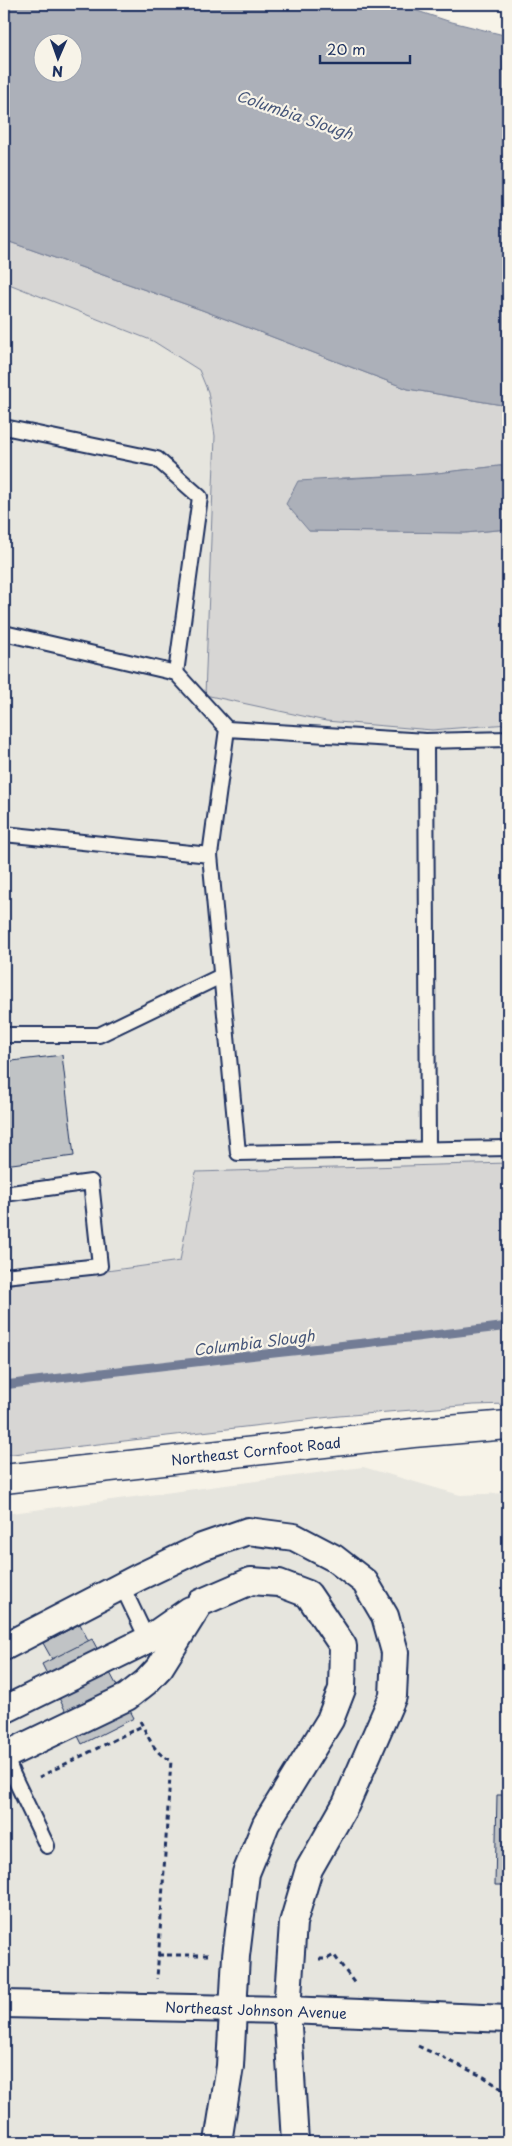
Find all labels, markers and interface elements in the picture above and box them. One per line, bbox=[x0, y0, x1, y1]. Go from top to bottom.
north arrow bbox=[32, 32, 82, 82]
scale bar bbox=[320, 32, 410, 64]
text: 20 m bbox=[327, 37, 366, 60]
text: N bbox=[52, 61, 63, 82]
water label: Columbia Slough bbox=[234, 83, 357, 145]
water label: Columbia Slough bbox=[192, 1323, 317, 1361]
street label: Northeast Cornfoot Road bbox=[170, 1432, 342, 1470]
street label: Northeast Johnson Avenue bbox=[165, 1996, 348, 2024]

